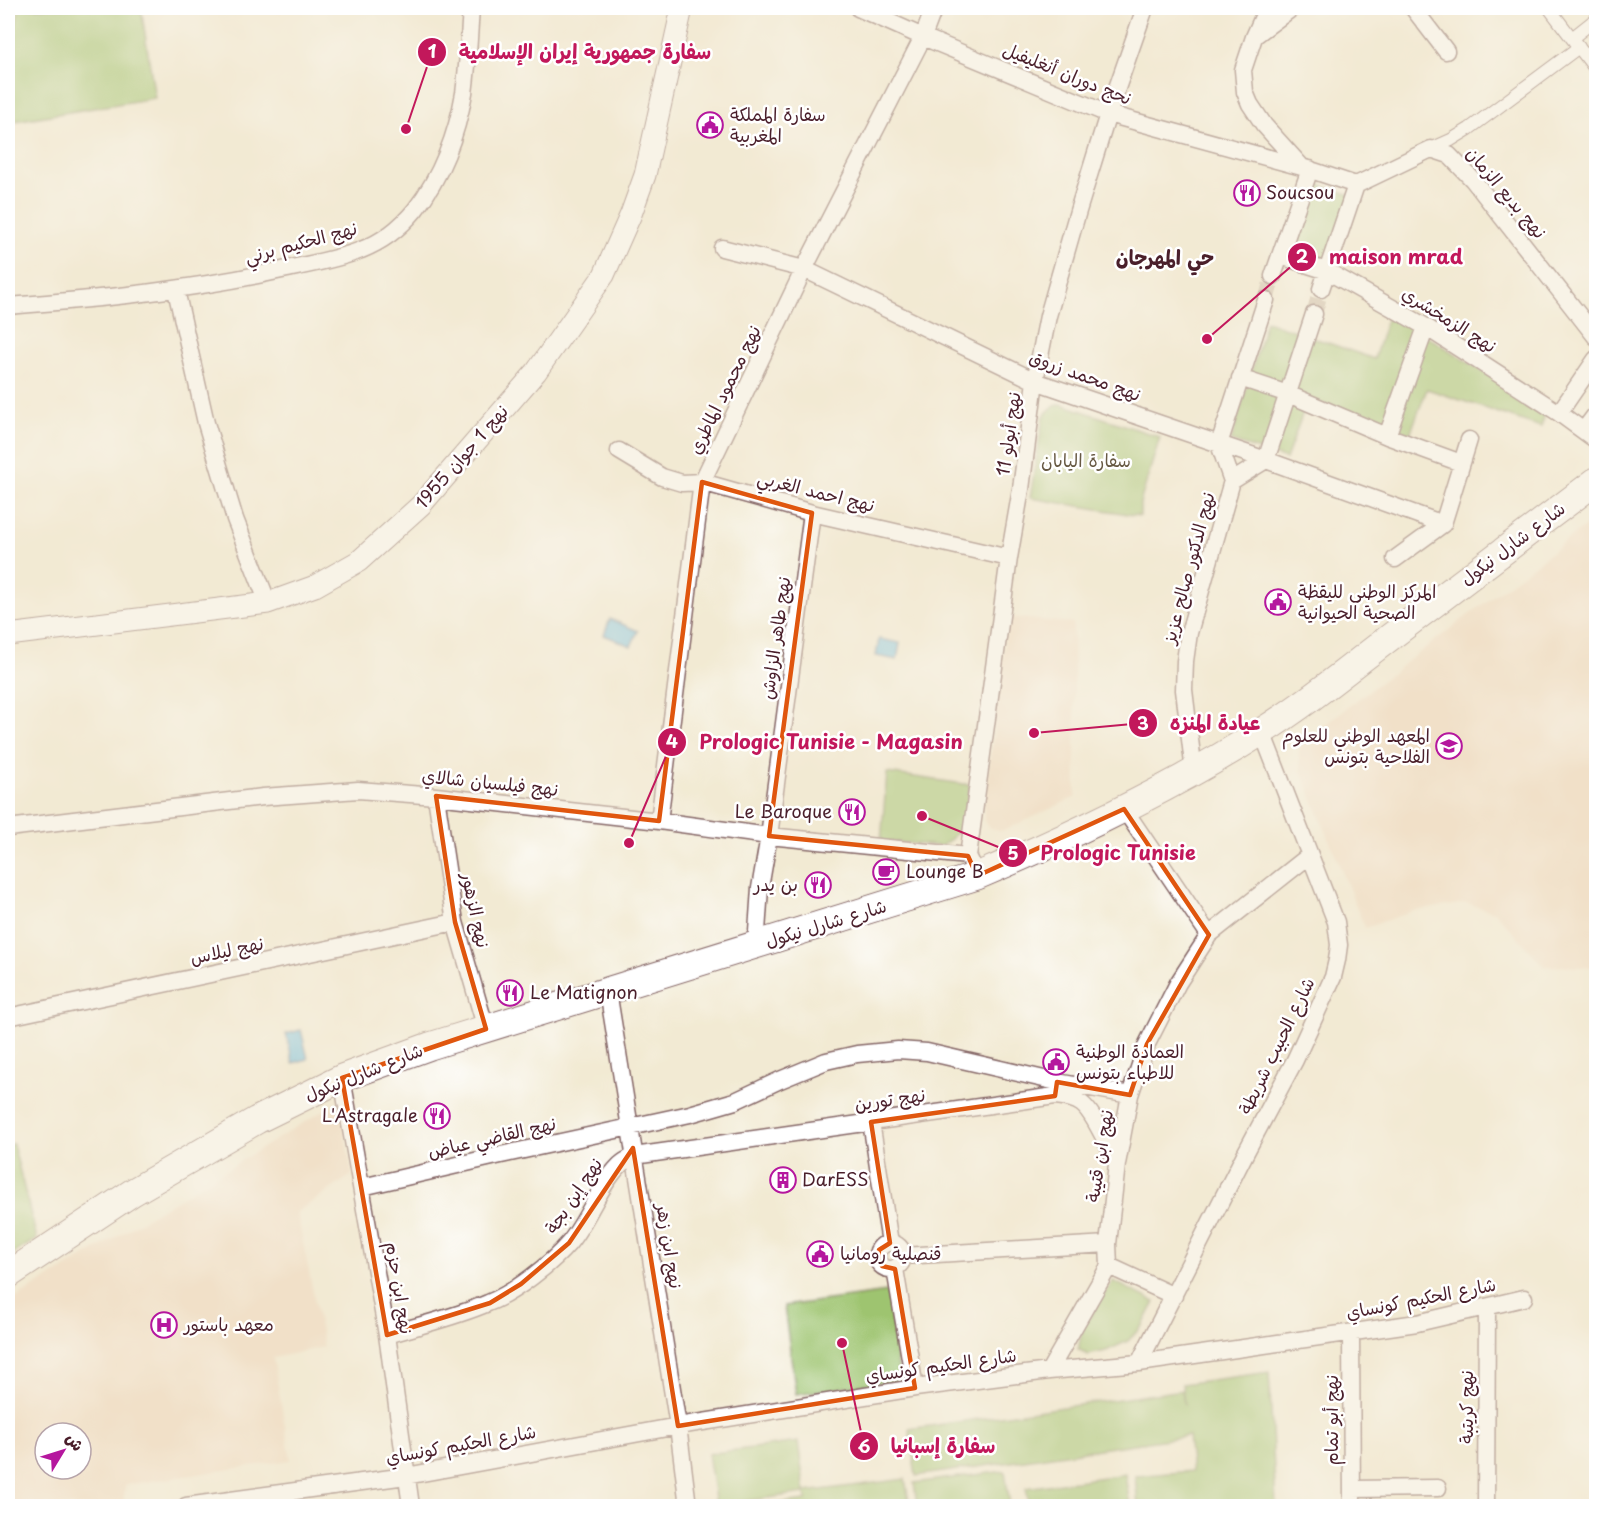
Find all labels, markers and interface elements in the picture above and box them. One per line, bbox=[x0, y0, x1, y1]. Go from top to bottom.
callout: سفارة جمهورية إيران الإسلامية bbox=[417, 33, 723, 71]
street label: نحج دوران أنغليفيل bbox=[999, 35, 1136, 111]
text: سفارة جمهورية إيران الإسلامية bbox=[459, 36, 711, 66]
text: 1 bbox=[428, 37, 437, 64]
place label: سفارة المملكة المغربية bbox=[730, 100, 826, 148]
public building icon: سفارة المملكة المغربية bbox=[695, 110, 725, 140]
street label: نهج بديع الزمان bbox=[1460, 140, 1554, 245]
restaurant icon: Soucsou bbox=[1232, 178, 1262, 208]
place label: Soucsou bbox=[1266, 178, 1334, 205]
street label: نهج الحكيم برني bbox=[241, 214, 361, 273]
callout: maison mrad bbox=[1287, 238, 1475, 276]
text: maison mrad bbox=[1329, 241, 1464, 271]
district label: حي المهرجان bbox=[1116, 242, 1214, 276]
text: 2 bbox=[1296, 242, 1309, 269]
street label: نهج الزمخشري bbox=[1397, 279, 1502, 359]
street label: نهج محمود الماطري bbox=[681, 320, 768, 459]
street label: نهج محمد زروق bbox=[1026, 342, 1145, 407]
street label: نهج أبولو 11 bbox=[988, 390, 1027, 478]
street label: نهج 1 جوان 1955 bbox=[408, 398, 514, 514]
park label: سفارة اليابان bbox=[1041, 446, 1131, 473]
street label: نهج احمد الغربي bbox=[754, 463, 878, 522]
street label: نهج الدكتور صالح عزيز bbox=[1154, 489, 1221, 648]
street label: شارع شارل نيكول bbox=[1454, 494, 1570, 591]
street label: نهج طاهر الزاوش bbox=[753, 575, 797, 701]
place label: المركز الوطني لليقظة الصحية الحيوانية bbox=[1298, 577, 1436, 625]
public building icon: المركز الوطني لليقظة الصحية الحيوانية bbox=[1263, 587, 1293, 617]
callout: عيادة المنزه bbox=[1128, 704, 1272, 742]
text: عيادة المنزه bbox=[1170, 707, 1260, 737]
text: 3 bbox=[1137, 709, 1149, 736]
place label: المعهد الوطني للعلوم الفلاحية بتونس bbox=[1282, 721, 1430, 769]
callout: Prologic Tunisie - Magasin bbox=[657, 723, 975, 761]
text: Prologic Tunisie - Magasin bbox=[699, 726, 963, 756]
text: 4 bbox=[666, 727, 678, 754]
school or university icon: المعهد الوطني للعلوم الفلاحية بتونس bbox=[1434, 731, 1464, 761]
street label: نهج فيلسيان شالاي bbox=[420, 761, 560, 803]
place label: Le Baroque bbox=[735, 797, 832, 824]
restaurant icon: Le Baroque bbox=[837, 797, 867, 827]
callout: Prologic Tunisie bbox=[998, 834, 1208, 872]
text: Prologic Tunisie bbox=[1040, 837, 1196, 867]
text: 5 bbox=[1007, 839, 1019, 866]
cafe icon: Lounge B bbox=[871, 857, 901, 887]
place label: Lounge B bbox=[906, 857, 984, 884]
street label: نهج الزهور bbox=[455, 868, 498, 950]
place label: بن يدر bbox=[752, 870, 798, 897]
restaurant icon: بن يدر bbox=[803, 870, 833, 900]
street label: شارع شارل نيكول bbox=[762, 891, 889, 954]
street label: نهج ليلاس bbox=[187, 929, 266, 970]
street label: شارع الحبيب شريطة bbox=[1231, 972, 1320, 1118]
restaurant icon: Le Matignon bbox=[495, 978, 525, 1008]
place label: Le Matignon bbox=[530, 978, 638, 1005]
street label: شارع شارل نيكول bbox=[300, 1036, 427, 1108]
place label: العمادة الوطنية للاطباء بتونس bbox=[1076, 1037, 1184, 1085]
public building icon: العمادة الوطنية للاطباء بتونس bbox=[1041, 1047, 1071, 1077]
street label: نهج تورين bbox=[853, 1080, 927, 1117]
place label: L'Astragale bbox=[322, 1101, 418, 1128]
restaurant icon: L'Astragale bbox=[422, 1101, 452, 1131]
street label: نهج ابن قتيبة bbox=[1078, 1108, 1119, 1204]
street label: نهج القاضي عياض bbox=[425, 1109, 559, 1168]
street label: نهج إبن بجة bbox=[537, 1152, 608, 1239]
building icon: DarESS bbox=[768, 1165, 798, 1195]
place label: DarESS bbox=[802, 1165, 868, 1192]
street label: نهج ابن زهر bbox=[650, 1199, 691, 1290]
public building icon: قنصلية رومانيا bbox=[805, 1239, 835, 1269]
place label: قنصلية رومانيا bbox=[840, 1239, 941, 1266]
street label: نهج ابن حزم bbox=[378, 1240, 421, 1336]
street label: شارع الحكيم كونساي bbox=[1343, 1270, 1498, 1327]
hospital icon: معهد باستور bbox=[149, 1310, 179, 1340]
place label: معهد باستور bbox=[182, 1310, 274, 1337]
street label: شارع الحكيم كونساي bbox=[864, 1341, 1018, 1390]
street label: نهج كريتبة bbox=[1452, 1370, 1479, 1444]
street label: نهج أبو تمام bbox=[1317, 1375, 1346, 1465]
street label: شارع الحكيم كونساي bbox=[383, 1417, 538, 1472]
north arrow bbox=[33, 1421, 93, 1481]
text: ش bbox=[61, 1427, 90, 1455]
callout: سفارة إسبانيا bbox=[849, 1427, 1008, 1465]
text: سفارة إسبانيا bbox=[891, 1430, 995, 1460]
text: 6 bbox=[858, 1432, 871, 1459]

